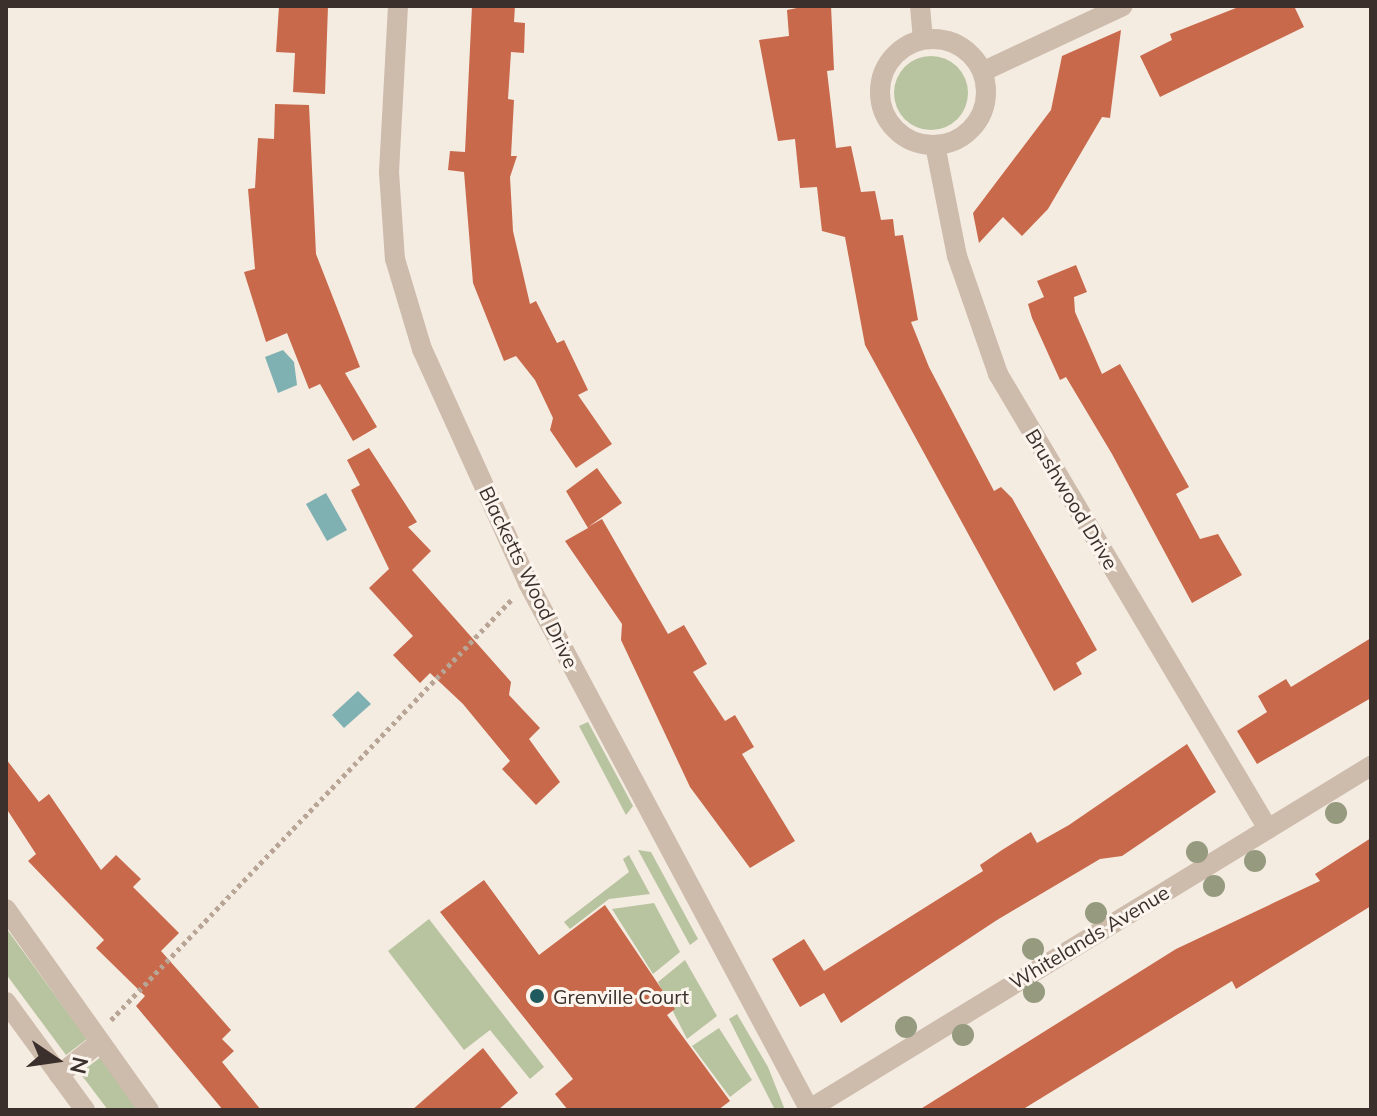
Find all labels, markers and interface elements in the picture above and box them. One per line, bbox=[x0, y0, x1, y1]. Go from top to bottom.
street label: Brushwood Drive bbox=[1021, 424, 1123, 574]
street label: Blacketts Wood Drive bbox=[474, 482, 584, 672]
street label: Whitelands Avenue bbox=[1005, 880, 1173, 994]
place label: Grenville Court bbox=[553, 984, 689, 1008]
marker: Grenville Court bbox=[528, 987, 546, 1005]
north arrow bbox=[16, 1020, 96, 1100]
text: N bbox=[64, 1054, 95, 1077]

